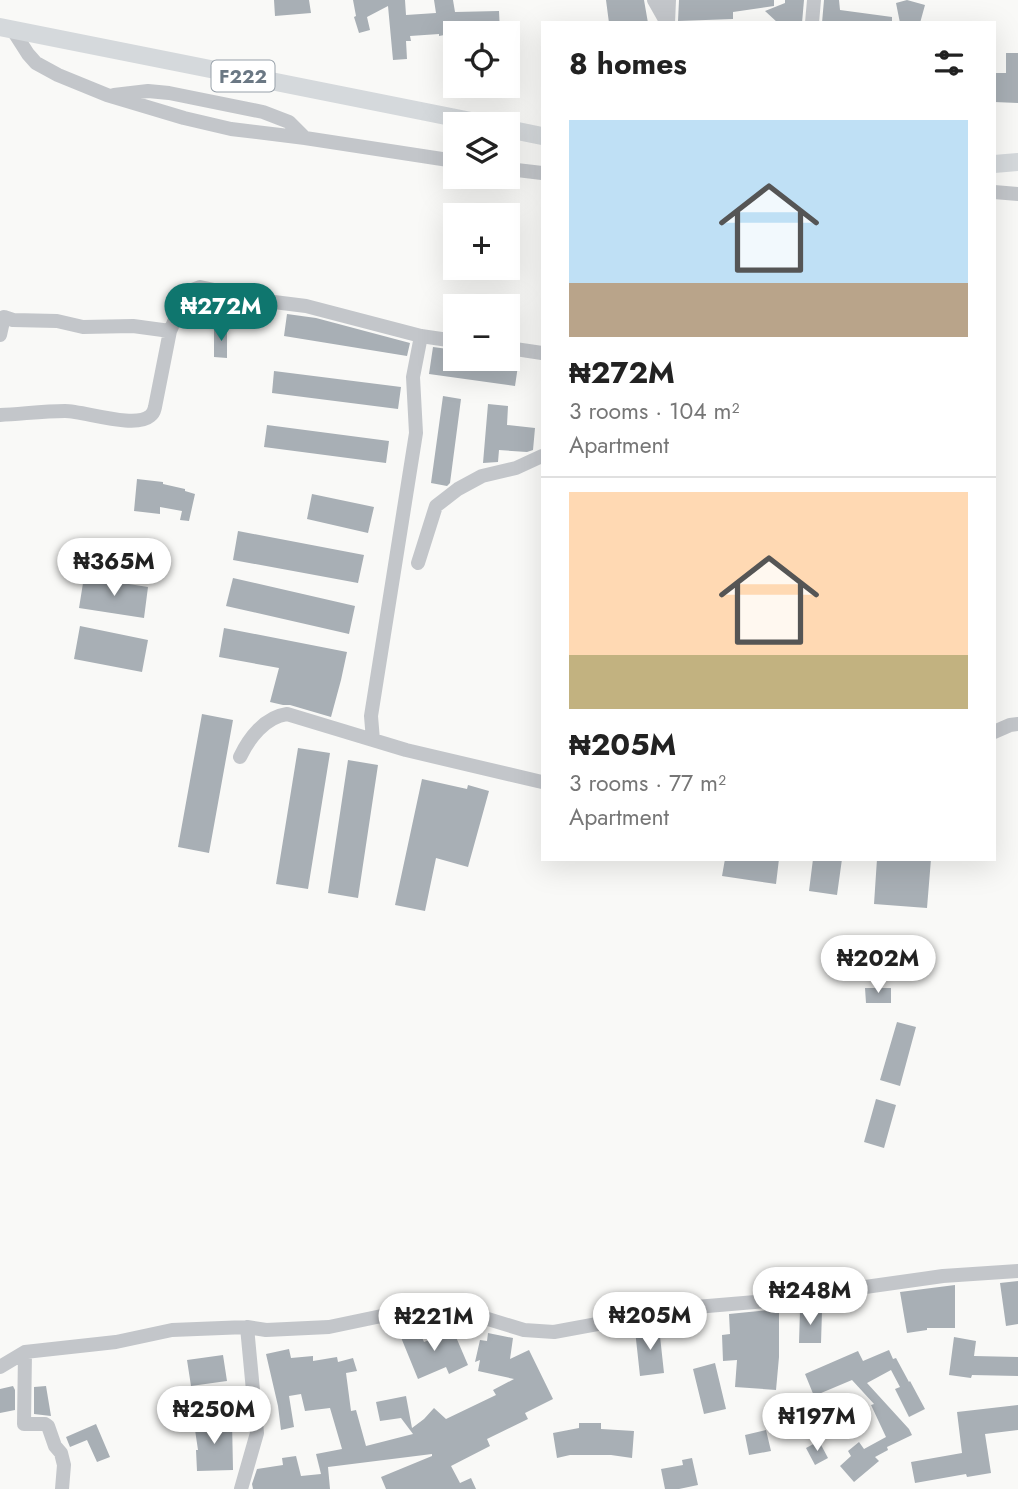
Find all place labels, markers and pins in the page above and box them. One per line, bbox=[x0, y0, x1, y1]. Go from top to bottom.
pin: ₦272M bbox=[172, 284, 270, 343]
pin: ₦365M bbox=[65, 538, 163, 598]
pin: ₦202M bbox=[829, 936, 927, 995]
pin: ₦248M bbox=[761, 1268, 859, 1327]
pin: ₦205M bbox=[601, 1292, 699, 1352]
pin: ₦221M bbox=[385, 1294, 483, 1353]
pin: ₦250M bbox=[165, 1386, 263, 1446]
pin: ₦197M bbox=[768, 1394, 866, 1453]

